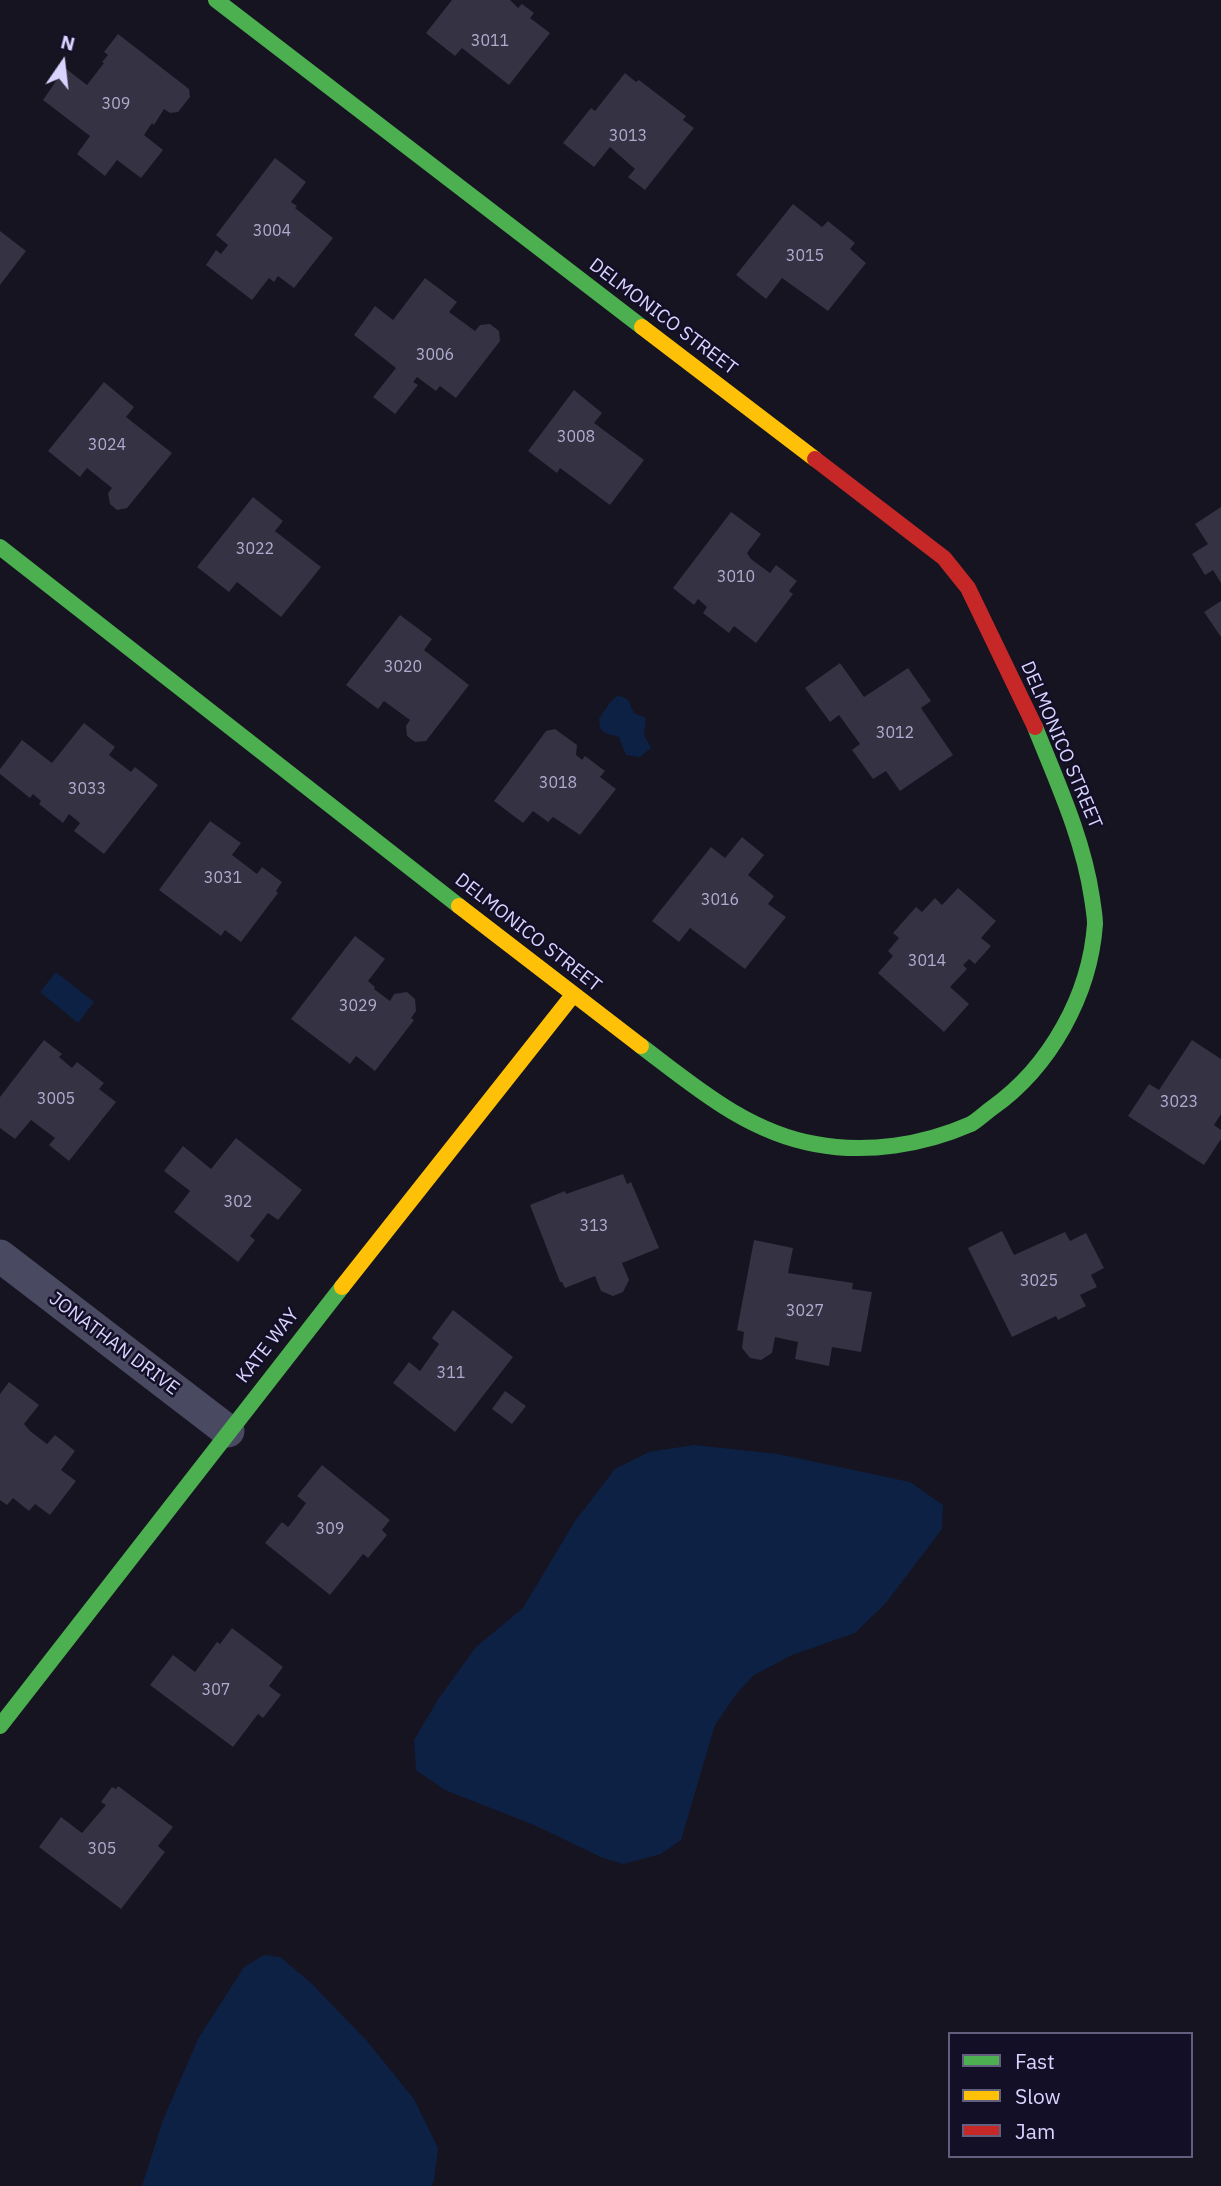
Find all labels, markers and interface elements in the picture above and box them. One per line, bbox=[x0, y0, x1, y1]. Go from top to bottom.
north arrow bbox=[28, 28, 98, 98]
text: N bbox=[58, 29, 78, 56]
house number: 3011 bbox=[471, 31, 509, 51]
house number: 309 bbox=[102, 94, 130, 114]
house number: 3013 bbox=[609, 126, 647, 146]
house number: 3004 bbox=[253, 221, 291, 241]
house number: 3015 bbox=[786, 246, 824, 266]
street label: DELMONICO STREET bbox=[584, 254, 742, 380]
house number: 3006 bbox=[416, 345, 454, 365]
house number: 3008 bbox=[557, 427, 595, 447]
house number: 3024 bbox=[88, 435, 126, 455]
house number: 3022 bbox=[236, 539, 274, 559]
house number: 3010 bbox=[717, 567, 755, 587]
house number: 3020 bbox=[384, 657, 422, 677]
street label: DELMONICO STREET bbox=[1015, 658, 1107, 832]
house number: 3012 bbox=[876, 723, 914, 743]
house number: 3018 bbox=[539, 773, 577, 793]
house number: 3033 bbox=[68, 779, 106, 799]
house number: 3031 bbox=[204, 868, 242, 888]
street label: DELMONICO STREET bbox=[450, 869, 606, 997]
house number: 3016 bbox=[701, 890, 739, 910]
house number: 3014 bbox=[908, 951, 946, 971]
house number: 3029 bbox=[339, 996, 377, 1016]
house number: 3005 bbox=[37, 1089, 75, 1109]
house number: 3023 bbox=[1160, 1092, 1198, 1112]
house number: 302 bbox=[224, 1192, 252, 1212]
house number: 313 bbox=[580, 1216, 608, 1236]
house number: 3025 bbox=[1020, 1271, 1058, 1291]
street label: JONATHAN DRIVE bbox=[44, 1288, 184, 1400]
house number: 3027 bbox=[786, 1301, 824, 1321]
street label: KATE WAY bbox=[232, 1304, 304, 1388]
house number: 311 bbox=[437, 1363, 465, 1383]
house number: 309 bbox=[316, 1519, 344, 1539]
house number: 307 bbox=[202, 1680, 230, 1700]
house number: 305 bbox=[88, 1839, 116, 1859]
legend bbox=[948, 2032, 1193, 2158]
text: Fast bbox=[1015, 2047, 1055, 2075]
text: Slow bbox=[1015, 2082, 1061, 2110]
text: Jam bbox=[1015, 2117, 1055, 2145]

